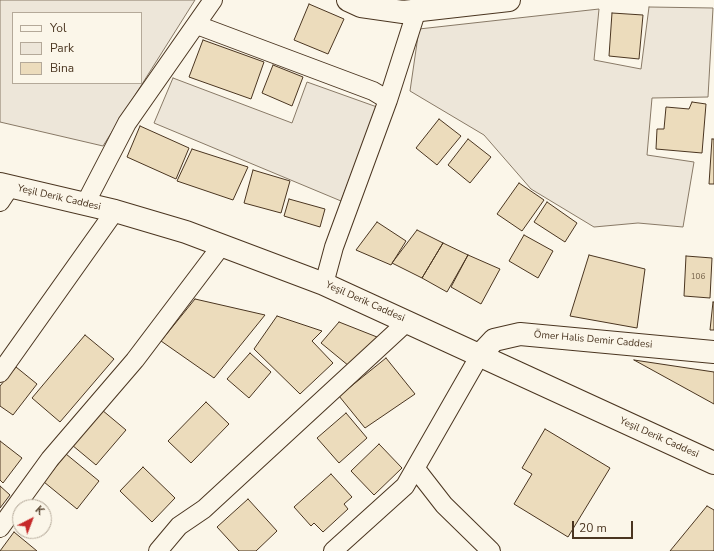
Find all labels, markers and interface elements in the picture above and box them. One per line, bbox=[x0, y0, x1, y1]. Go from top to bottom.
legend bbox=[12, 12, 142, 84]
text: Yol bbox=[50, 20, 66, 36]
text: Park bbox=[50, 40, 74, 56]
text: Bina bbox=[50, 60, 74, 76]
street label: Yeşil Derik Caddesi bbox=[16, 183, 102, 213]
house number: 106 bbox=[691, 272, 705, 282]
street label: Yeşil Derik Caddesi bbox=[324, 279, 406, 325]
street label: Ömer Halis Demir Caddesi bbox=[533, 329, 653, 351]
street label: Yeşil Derik Caddesi bbox=[618, 415, 700, 461]
north arrow bbox=[12, 499, 52, 539]
text: K bbox=[32, 502, 47, 518]
scale bar bbox=[574, 513, 635, 539]
text: 20 m bbox=[579, 520, 607, 536]

